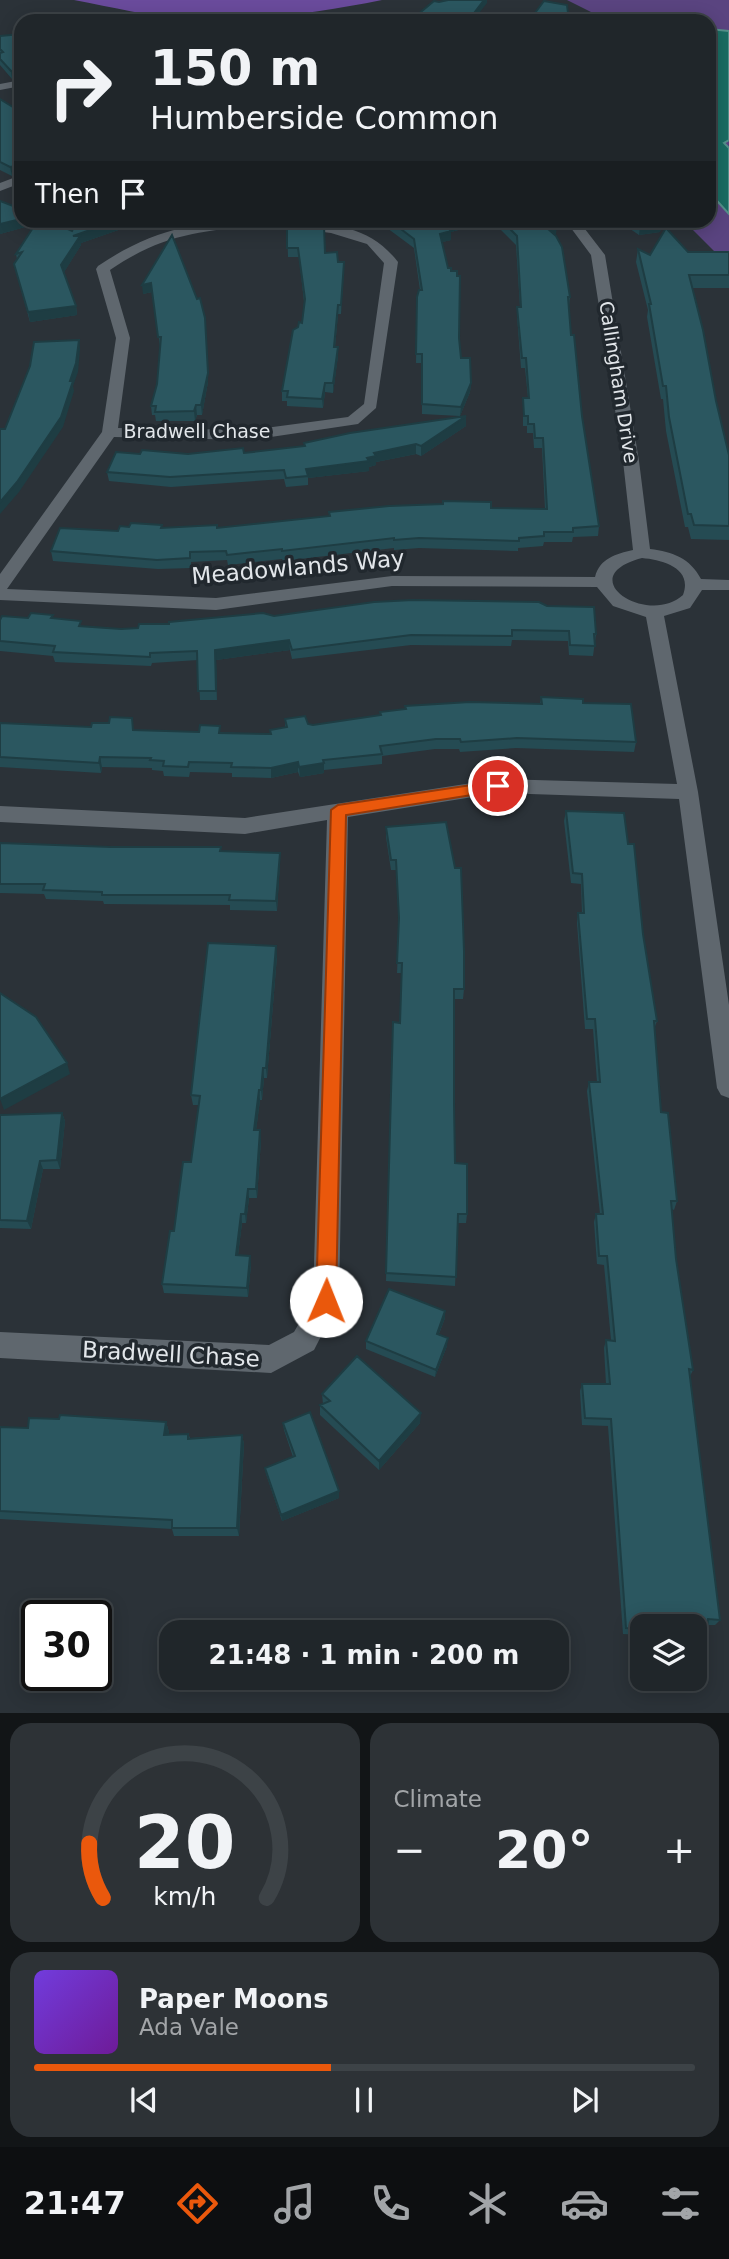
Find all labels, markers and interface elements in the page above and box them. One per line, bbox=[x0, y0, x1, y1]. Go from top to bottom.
text: 150 m bbox=[150, 40, 320, 97]
icon: right bbox=[35, 42, 126, 133]
text: Humberside Common bbox=[150, 99, 499, 137]
icon: arrive bbox=[114, 175, 152, 213]
text: Then bbox=[35, 179, 100, 209]
street label: Callingham Drive bbox=[595, 299, 643, 465]
street label: Bradwell Chase bbox=[124, 420, 270, 442]
street label: Meadowlands Way bbox=[191, 545, 405, 589]
pin bbox=[468, 756, 528, 816]
icon: arrive bbox=[479, 767, 517, 805]
position arrow bbox=[289, 1264, 363, 1338]
street label: Bradwell Chase bbox=[82, 1336, 260, 1372]
speed limit sign: 30 bbox=[21, 1600, 112, 1691]
map controls bbox=[630, 1614, 707, 1691]
button: layers bbox=[630, 1614, 707, 1691]
text: 21:48 · 1 min · 200 m bbox=[209, 1640, 519, 1670]
text: Climate bbox=[394, 1786, 482, 1812]
text: 20 bbox=[134, 1801, 235, 1886]
text: 20° bbox=[495, 1820, 593, 1880]
text: − bbox=[394, 1828, 425, 1872]
text: + bbox=[663, 1828, 695, 1872]
text: km/h bbox=[153, 1882, 216, 1911]
text: Paper Moons bbox=[139, 1984, 329, 2014]
text: Ada Vale bbox=[139, 2014, 239, 2040]
icon: previous bbox=[125, 2081, 163, 2119]
icon: pause bbox=[345, 2081, 383, 2119]
icon: next bbox=[566, 2081, 604, 2119]
icon: directions bbox=[173, 2179, 222, 2228]
icon: music bbox=[270, 2179, 319, 2228]
icon: phone bbox=[366, 2179, 415, 2228]
icon: climate bbox=[463, 2179, 512, 2228]
icon: car bbox=[560, 2179, 609, 2228]
icon: filters bbox=[656, 2179, 705, 2228]
text: 21:47 bbox=[24, 2184, 126, 2222]

